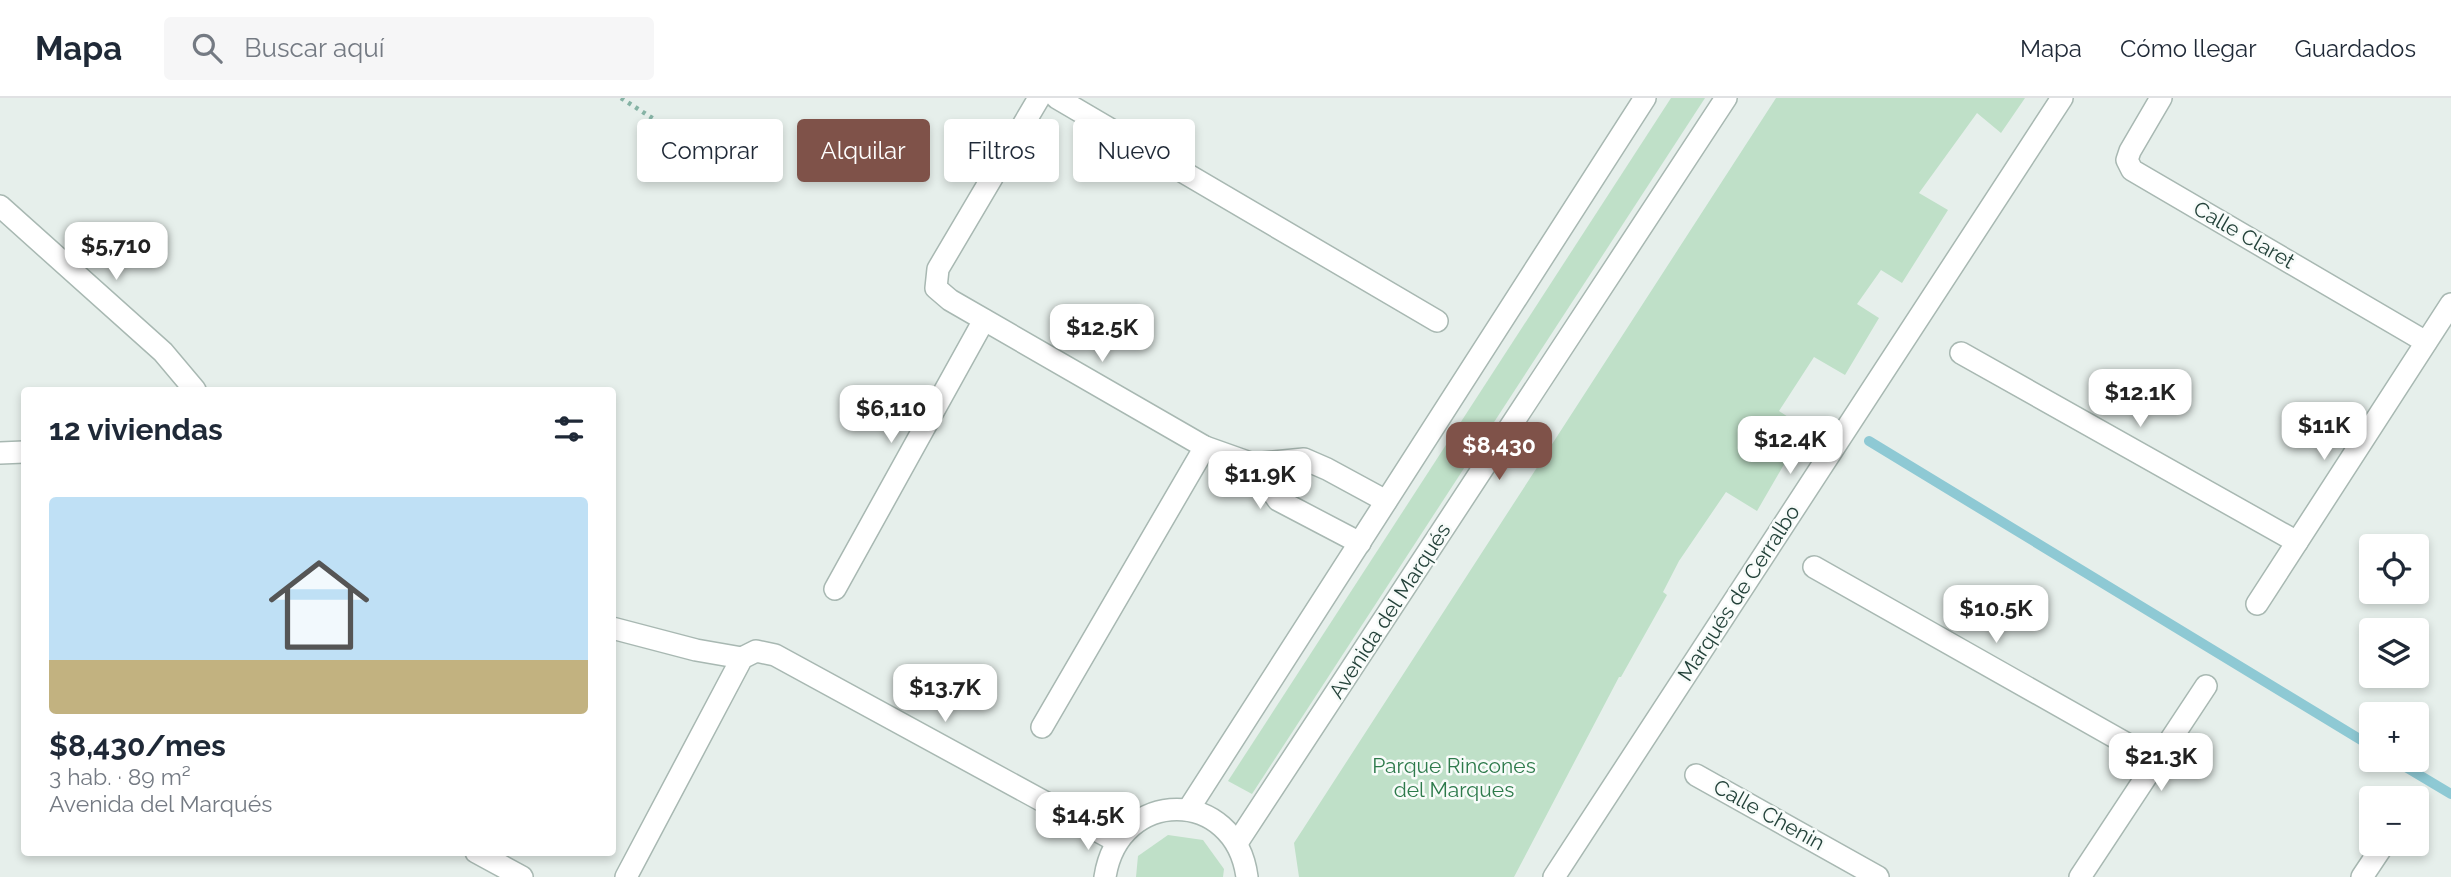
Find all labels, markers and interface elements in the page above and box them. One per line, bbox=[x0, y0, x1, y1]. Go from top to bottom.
search box bbox=[164, 17, 654, 80]
text: Mapa bbox=[35, 29, 122, 68]
icon: search bbox=[188, 29, 226, 67]
text: Buscar aquí bbox=[244, 33, 384, 63]
text: Mapa bbox=[2020, 34, 2082, 63]
text: Cómo llegar bbox=[2120, 34, 2257, 63]
text: Guardados bbox=[2295, 34, 2416, 63]
chip: Comprar bbox=[637, 119, 783, 182]
chip: Alquilar bbox=[797, 119, 930, 182]
chip: Filtros bbox=[944, 119, 1059, 182]
chip: Nuevo bbox=[1073, 119, 1195, 182]
street label: Calle Claret bbox=[2189, 196, 2299, 274]
pin: $5,710 bbox=[59, 222, 173, 282]
text: $5,710 bbox=[81, 231, 151, 258]
pin: $12.5K bbox=[1045, 304, 1159, 364]
text: $12.5K bbox=[1066, 313, 1138, 340]
pin: $12.1K bbox=[2083, 370, 2197, 429]
text: $12.1K bbox=[2105, 378, 2175, 405]
pin: $6,110 bbox=[834, 386, 948, 445]
text: $6,110 bbox=[856, 394, 926, 421]
pin: $11K bbox=[2283, 402, 2365, 462]
icon: filters bbox=[550, 410, 588, 448]
text: $11K bbox=[2298, 411, 2350, 438]
text: 12 viviendas bbox=[49, 412, 223, 447]
pin: $12.4K bbox=[1733, 416, 1847, 476]
pin: $8,430 bbox=[1442, 422, 1556, 482]
text: $12.4K bbox=[1754, 425, 1826, 452]
text: $8,430 bbox=[1462, 431, 1536, 458]
pin: $11.9K bbox=[1203, 452, 1317, 511]
text: $11.9K bbox=[1224, 460, 1296, 487]
street label: Marqués de Cerralbo bbox=[1672, 500, 1805, 685]
street label: Avenida del Marqués bbox=[1324, 518, 1456, 703]
map controls bbox=[2359, 534, 2429, 856]
button: locate bbox=[2359, 534, 2429, 604]
icon: home bbox=[256, 542, 382, 668]
pin: $10.5K bbox=[1939, 586, 2053, 645]
text: $10.5K bbox=[1959, 594, 2033, 621]
button: layers bbox=[2359, 618, 2429, 688]
pin: $13.7K bbox=[888, 664, 1002, 724]
text: $13.7K bbox=[909, 673, 981, 700]
button: + bbox=[2359, 702, 2429, 772]
text: $8,430/mes bbox=[49, 728, 226, 763]
pin: $21.3K bbox=[2104, 734, 2218, 793]
text: $21.3K bbox=[2125, 742, 2197, 769]
park label: Parque Rincones del Marques bbox=[1372, 753, 1536, 802]
text: 3 hab. · 89 m² bbox=[49, 763, 191, 790]
street label: Calle Chenin bbox=[1709, 774, 1829, 855]
button: − bbox=[2359, 786, 2429, 856]
text: Avenida del Marqués bbox=[49, 790, 272, 817]
pin: $14.5K bbox=[1031, 792, 1145, 852]
text: $14.5K bbox=[1052, 801, 1124, 828]

